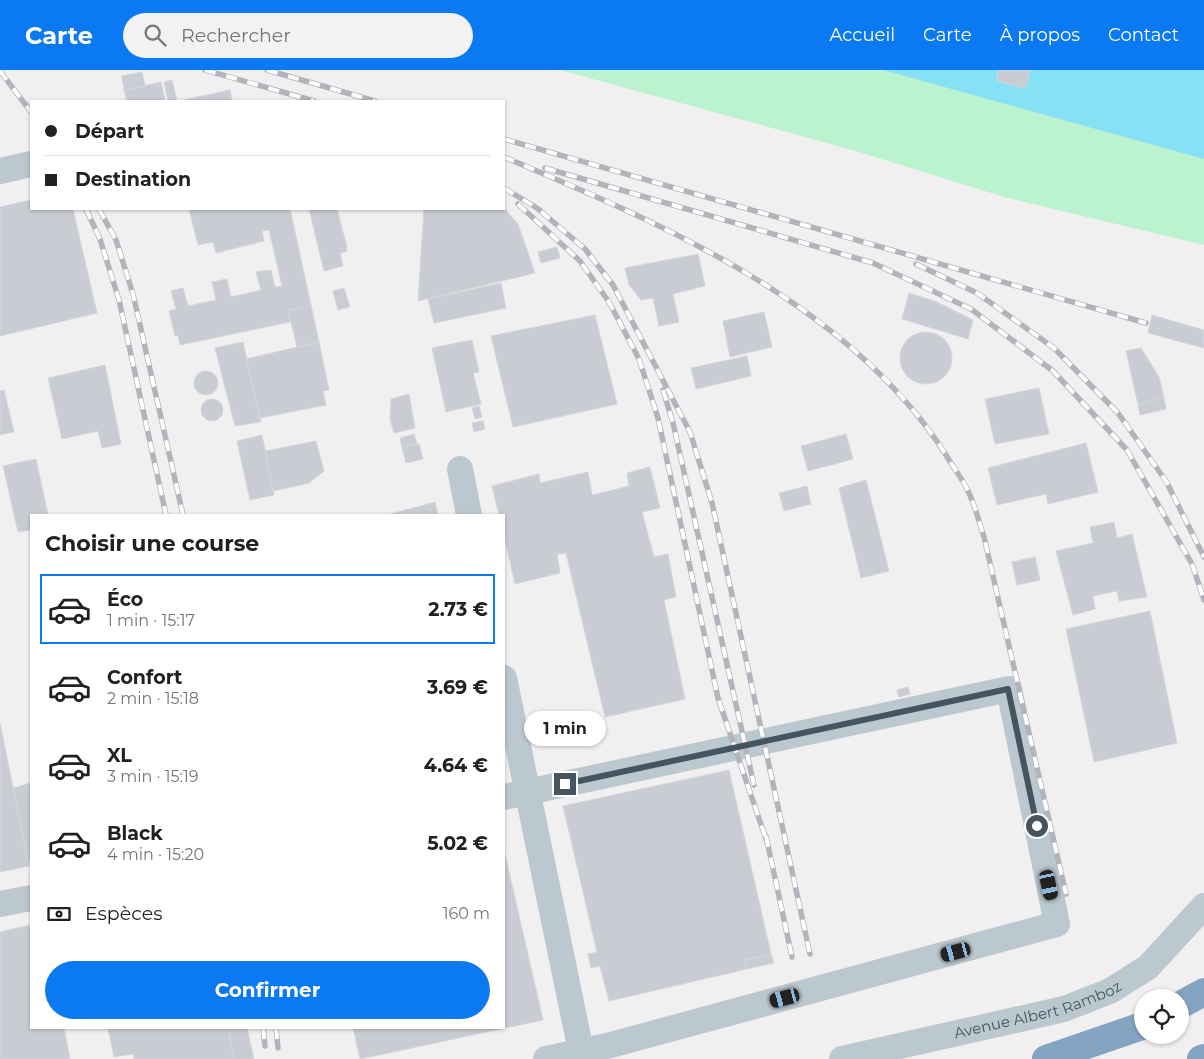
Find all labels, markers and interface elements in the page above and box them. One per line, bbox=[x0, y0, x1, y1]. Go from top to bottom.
search box bbox=[123, 13, 473, 58]
text: Carte bbox=[25, 21, 93, 50]
icon: search bbox=[141, 21, 169, 49]
text: Rechercher bbox=[181, 24, 291, 47]
text: Accueil bbox=[830, 24, 895, 46]
text: Carte bbox=[923, 24, 972, 46]
text: À propos bbox=[1000, 24, 1080, 46]
text: Contact bbox=[1108, 24, 1179, 46]
text: Départ bbox=[75, 120, 144, 143]
text: Destination bbox=[75, 168, 191, 191]
text: Choisir une course bbox=[45, 530, 259, 557]
icon: car bbox=[47, 587, 92, 632]
text: Éco bbox=[107, 588, 143, 611]
text: 2.73 € bbox=[428, 598, 488, 621]
text: 1 min · 15:17 bbox=[107, 611, 195, 630]
icon: car bbox=[47, 665, 92, 710]
text: Confort bbox=[107, 666, 182, 689]
text: 3.69 € bbox=[427, 676, 488, 699]
text: 2 min · 15:18 bbox=[107, 689, 199, 708]
callout: 1 min bbox=[524, 712, 606, 746]
text: 1 min bbox=[543, 719, 587, 738]
icon: car bbox=[47, 743, 92, 788]
text: XL bbox=[107, 744, 132, 767]
text: 4.64 € bbox=[424, 754, 488, 777]
text: 3 min · 15:19 bbox=[107, 767, 198, 786]
route end bbox=[554, 773, 576, 795]
route start bbox=[1026, 815, 1048, 837]
icon: car bbox=[47, 821, 92, 866]
text: Black bbox=[107, 822, 163, 845]
text: 5.02 € bbox=[427, 832, 488, 855]
text: 4 min · 15:20 bbox=[107, 845, 204, 864]
car bbox=[1038, 869, 1059, 901]
icon: cash bbox=[45, 900, 73, 928]
text: Espèces bbox=[85, 902, 162, 925]
text: 160 m bbox=[443, 904, 490, 923]
car bbox=[939, 941, 972, 963]
button: Confirmer bbox=[45, 961, 490, 1019]
street label: Avenue Albert Ramboz bbox=[952, 976, 1125, 1042]
car bbox=[768, 987, 801, 1009]
map controls bbox=[1134, 989, 1189, 1044]
button: locate bbox=[1134, 989, 1189, 1044]

